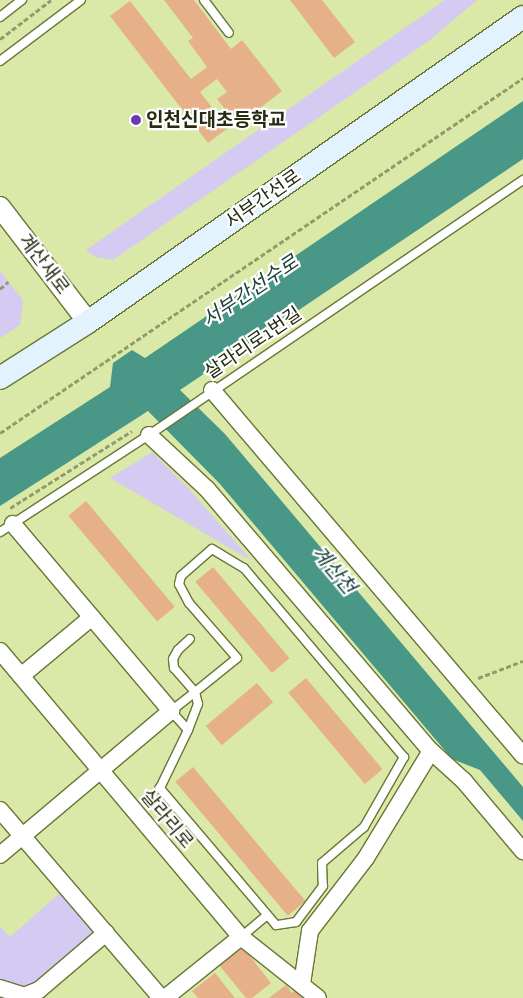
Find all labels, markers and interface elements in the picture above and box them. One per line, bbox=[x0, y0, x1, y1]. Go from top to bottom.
place label: 인천신대초등학교 bbox=[146, 109, 286, 131]
marker: 인천신대초등학교 bbox=[130, 114, 142, 126]
street label: 서부간선로 bbox=[221, 165, 305, 233]
street label: 계산새로 bbox=[14, 229, 74, 299]
water label: 서부간선수로 bbox=[198, 250, 302, 332]
street label: 살라리로1번길 bbox=[200, 302, 306, 384]
water label: 계산천 bbox=[307, 541, 361, 599]
street label: 살라리로 bbox=[136, 785, 198, 853]

